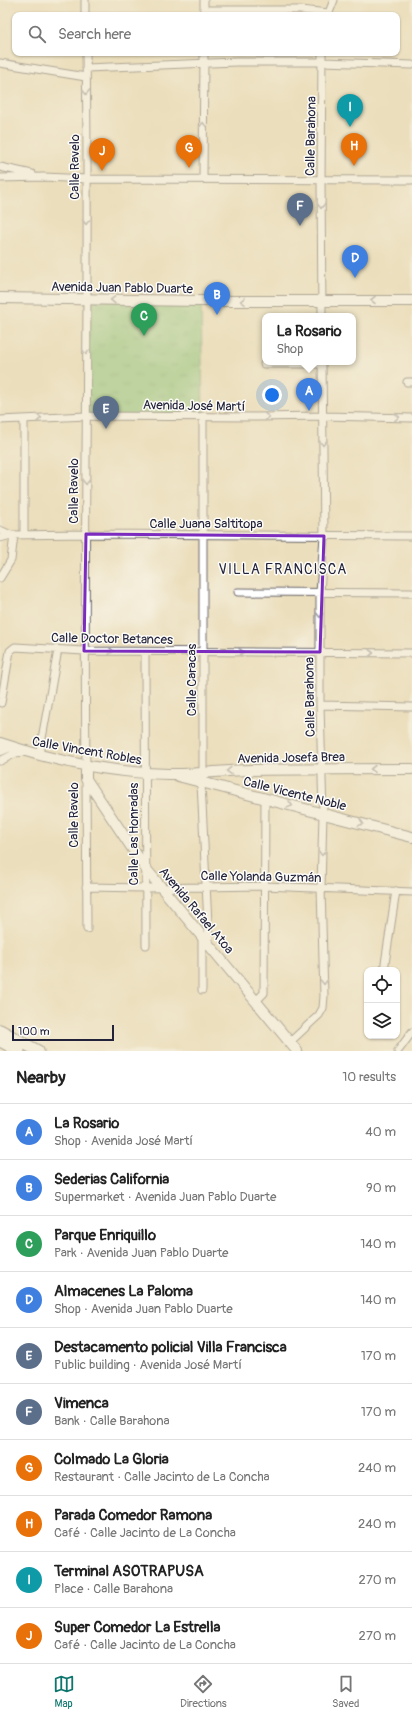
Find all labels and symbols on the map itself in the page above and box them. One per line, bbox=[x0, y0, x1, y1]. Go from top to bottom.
one-way arrow bbox=[82, 89, 90, 95]
pin: I bbox=[337, 94, 363, 127]
street label: Calle Barahona bbox=[302, 96, 320, 176]
one-way arrow bbox=[199, 122, 207, 128]
pin: H bbox=[341, 133, 367, 166]
street label: Calle Ravelo bbox=[67, 134, 83, 200]
pin: G bbox=[176, 135, 202, 168]
pin: J bbox=[89, 138, 115, 171]
pin: F bbox=[287, 193, 313, 226]
one-way arrow bbox=[317, 203, 325, 209]
one-way arrow bbox=[82, 219, 90, 225]
pin: D bbox=[342, 245, 368, 278]
street label: Avenida Juan Pablo Duarte bbox=[51, 279, 194, 297]
pin: B bbox=[204, 282, 230, 315]
one-way arrow bbox=[110, 296, 116, 304]
one-way arrow bbox=[370, 296, 376, 304]
one-way arrow bbox=[240, 297, 246, 305]
pin: C bbox=[131, 303, 157, 336]
one-way arrow bbox=[82, 349, 90, 355]
pin: A bbox=[296, 378, 322, 411]
your location bbox=[262, 385, 282, 405]
pin: E bbox=[93, 396, 119, 429]
street label: Avenida José Martí bbox=[143, 397, 246, 415]
one-way arrow bbox=[264, 413, 270, 421]
one-way arrow bbox=[394, 413, 400, 421]
one-way arrow bbox=[36, 414, 42, 422]
one-way arrow bbox=[319, 440, 327, 446]
street label: Calle Ravelo bbox=[66, 458, 82, 524]
one-way arrow bbox=[82, 479, 90, 485]
street label: Calle Juana Saltitopa bbox=[150, 516, 262, 532]
district label: VILLA FRANCISCA bbox=[219, 561, 347, 578]
one-way arrow bbox=[316, 612, 324, 618]
street label: Calle Doctor Betances bbox=[51, 630, 173, 648]
street label: Calle Caracas bbox=[184, 643, 200, 716]
one-way arrow bbox=[108, 647, 114, 655]
one-way arrow bbox=[238, 648, 244, 656]
one-way arrow bbox=[368, 649, 374, 657]
street label: Calle Barahona bbox=[301, 657, 319, 737]
street label: Calle Vincent Robles bbox=[31, 733, 143, 769]
street label: Avenida Josefa Brea bbox=[237, 749, 345, 767]
one-way arrow bbox=[370, 765, 376, 773]
one-way arrow bbox=[226, 767, 232, 775]
street label: Calle Vicente Noble bbox=[242, 773, 349, 815]
street label: Calle Ravelo bbox=[66, 782, 82, 848]
street label: Calle Las Honradas bbox=[126, 782, 142, 885]
one-way arrow bbox=[286, 800, 293, 809]
one-way arrow bbox=[358, 819, 364, 827]
one-way arrow bbox=[318, 850, 327, 856]
street label: Avenida Rafael Atoa bbox=[155, 864, 237, 957]
street label: Calle Yolanda Guzmán bbox=[200, 868, 322, 886]
one-way arrow bbox=[320, 979, 328, 985]
scale bar bbox=[12, 1023, 114, 1042]

